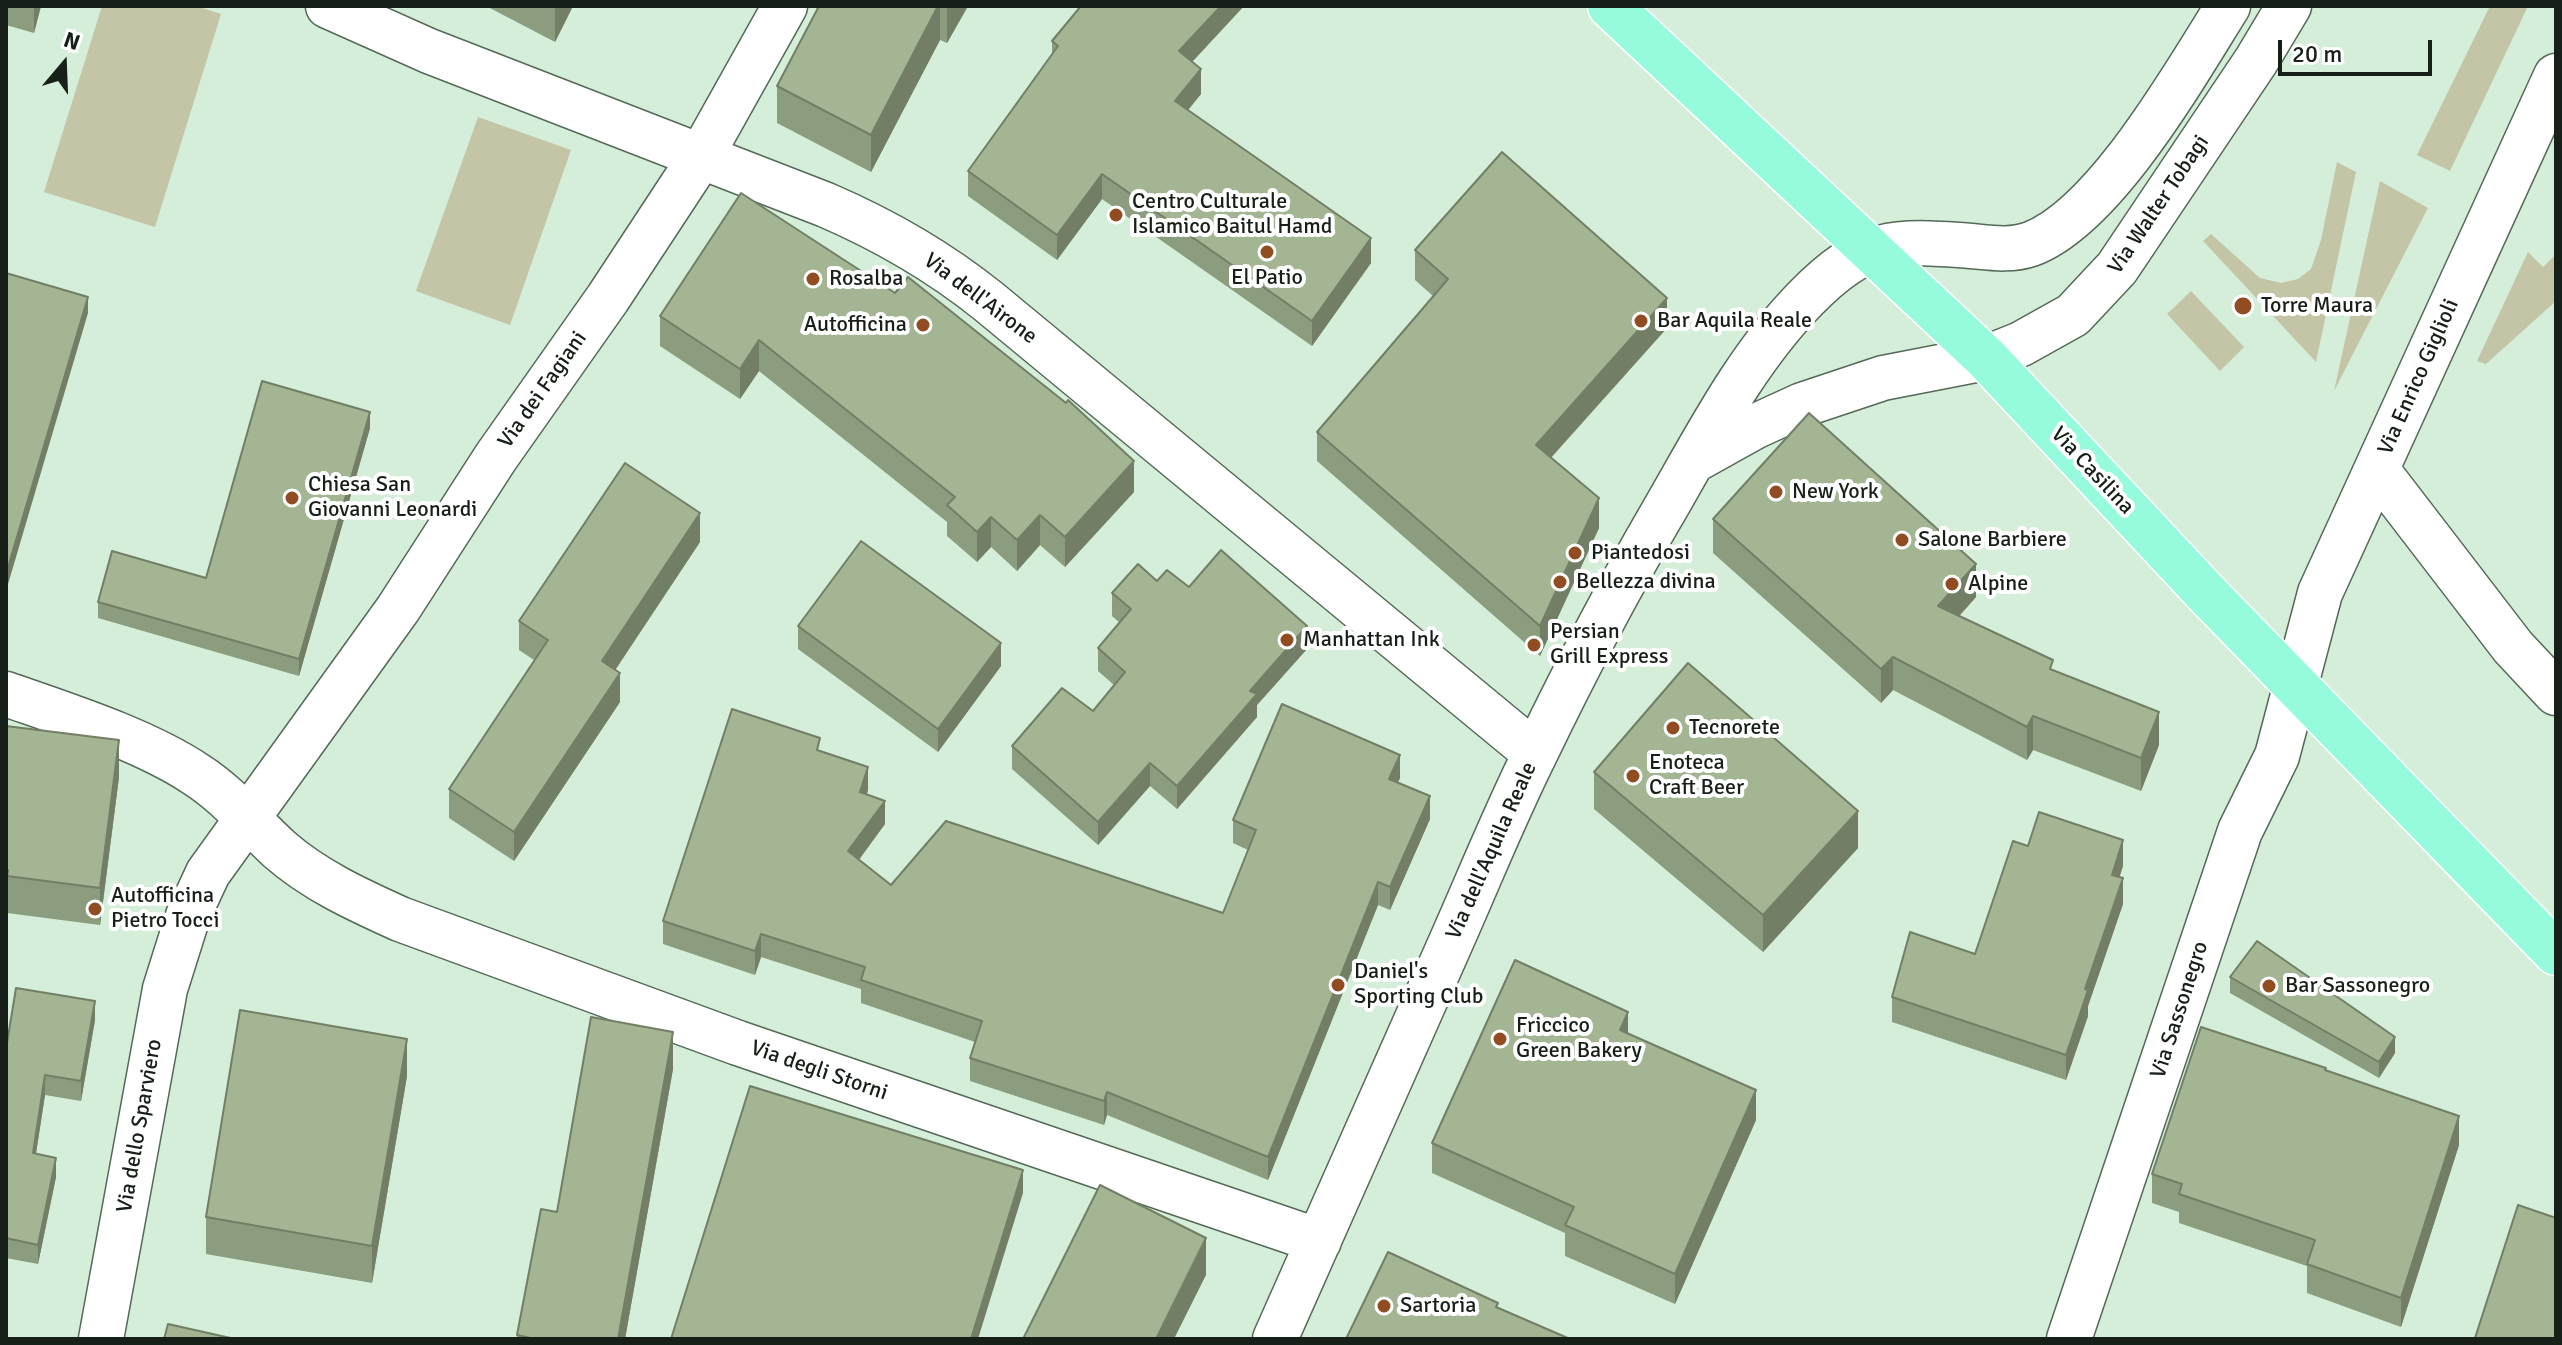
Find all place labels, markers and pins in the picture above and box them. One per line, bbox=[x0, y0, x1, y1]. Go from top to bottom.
place label: Centro Culturale Islamico Baitul Hamd bbox=[1132, 189, 1332, 240]
marker: Centro Culturale Islamico Baitul Hamd bbox=[1107, 206, 1125, 224]
marker: El Patio bbox=[1258, 243, 1276, 261]
place label: El Patio bbox=[1231, 265, 1303, 291]
place label: Rosalba bbox=[829, 266, 903, 292]
marker: Rosalba bbox=[804, 270, 822, 288]
place label: Torre Maura bbox=[2261, 293, 2373, 319]
marker: Torre Maura bbox=[2232, 295, 2254, 317]
place label: Bar Aquila Reale bbox=[1657, 308, 1812, 334]
place label: Autofficina bbox=[804, 312, 907, 338]
marker: Bar Aquila Reale bbox=[1632, 312, 1650, 330]
marker: Autofficina bbox=[914, 316, 932, 334]
place label: Chiesa San Giovanni Leonardi bbox=[308, 472, 477, 524]
place label: New York bbox=[1792, 479, 1879, 505]
marker: New York bbox=[1767, 483, 1785, 501]
marker: Chiesa San Giovanni Leonardi bbox=[283, 489, 301, 507]
place label: Salone Barbiere bbox=[1918, 527, 2067, 553]
marker: Salone Barbiere bbox=[1893, 531, 1911, 549]
place label: Piantedosi bbox=[1591, 540, 1690, 566]
marker: Piantedosi bbox=[1566, 544, 1584, 562]
place label: Bellezza divina bbox=[1576, 569, 1716, 595]
place label: Alpine bbox=[1968, 571, 2028, 597]
marker: Bellezza divina bbox=[1551, 573, 1569, 591]
marker: Alpine bbox=[1943, 575, 1961, 593]
place label: Persian Grill Express bbox=[1550, 619, 1668, 670]
place label: Manhattan Ink bbox=[1303, 627, 1440, 653]
marker: Manhattan Ink bbox=[1278, 631, 1296, 649]
marker: Persian Grill Express bbox=[1525, 636, 1543, 654]
place label: Tecnorete bbox=[1689, 715, 1780, 741]
marker: Tecnorete bbox=[1664, 719, 1682, 737]
place label: Enoteca Craft Beer bbox=[1649, 750, 1744, 802]
marker: Enoteca Craft Beer bbox=[1624, 767, 1642, 785]
place label: Autofficina Pietro Tocci bbox=[111, 883, 219, 934]
marker: Autofficina Pietro Tocci bbox=[86, 900, 104, 918]
place label: Daniel's Sporting Club bbox=[1354, 959, 1483, 1010]
place label: Bar Sassonegro bbox=[2285, 973, 2430, 999]
marker: Daniel's Sporting Club bbox=[1329, 976, 1347, 994]
marker: Bar Sassonegro bbox=[2260, 977, 2278, 995]
place label: Friccico Green Bakery bbox=[1516, 1013, 1642, 1064]
marker: Friccico Green Bakery bbox=[1491, 1030, 1509, 1048]
place label: Sartoria bbox=[1400, 1293, 1476, 1319]
marker: Sartoria bbox=[1375, 1297, 1393, 1315]

